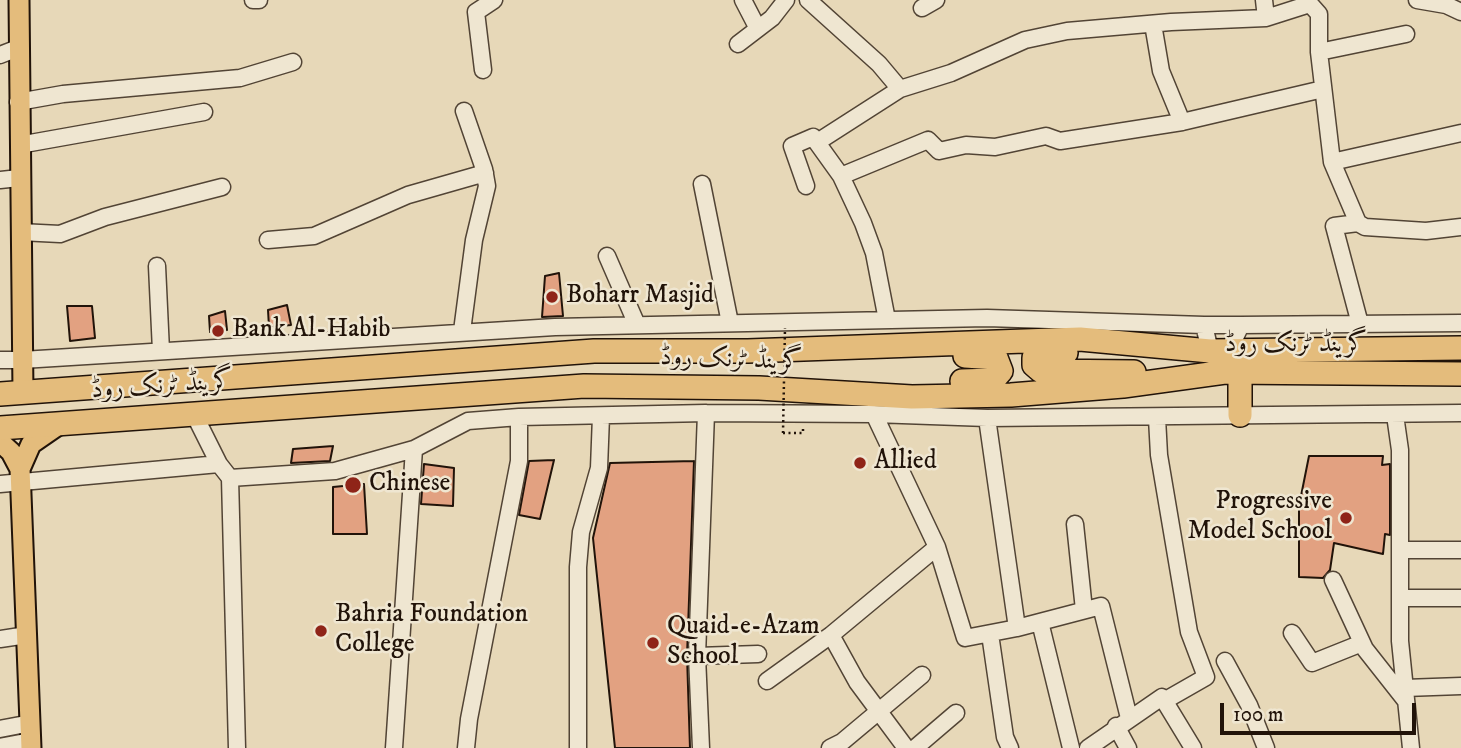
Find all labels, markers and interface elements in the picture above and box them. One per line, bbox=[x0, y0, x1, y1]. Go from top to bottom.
place label: Boharr Masjid bbox=[566, 281, 714, 313]
marker: Boharr Masjid bbox=[544, 289, 560, 305]
place label: Bank Al-Habib bbox=[232, 315, 390, 347]
marker: Bank Al-Habib bbox=[210, 323, 226, 339]
street label: گرینڈ ٹرنک روڈ bbox=[1225, 330, 1367, 362]
street label: گرینڈ ٹرنک روڈ bbox=[659, 343, 803, 379]
street label: گرینڈ ٹرنک روڈ bbox=[90, 366, 234, 408]
place label: Allied bbox=[874, 447, 937, 479]
marker: Allied bbox=[852, 455, 868, 471]
place label: Chinese bbox=[369, 469, 450, 501]
marker: Chinese bbox=[343, 475, 363, 495]
place label: Progressive Model School bbox=[1187, 487, 1332, 548]
marker: Progressive Model School bbox=[1338, 510, 1354, 526]
place label: Bahria Foundation College bbox=[335, 600, 528, 662]
place label: Quaid-e-Azam School bbox=[667, 612, 820, 674]
marker: Bahria Foundation College bbox=[313, 623, 329, 639]
marker: Quaid-e-Azam School bbox=[645, 635, 661, 651]
scale bar bbox=[1223, 688, 1419, 732]
text: 100 m bbox=[1233, 702, 1284, 728]

